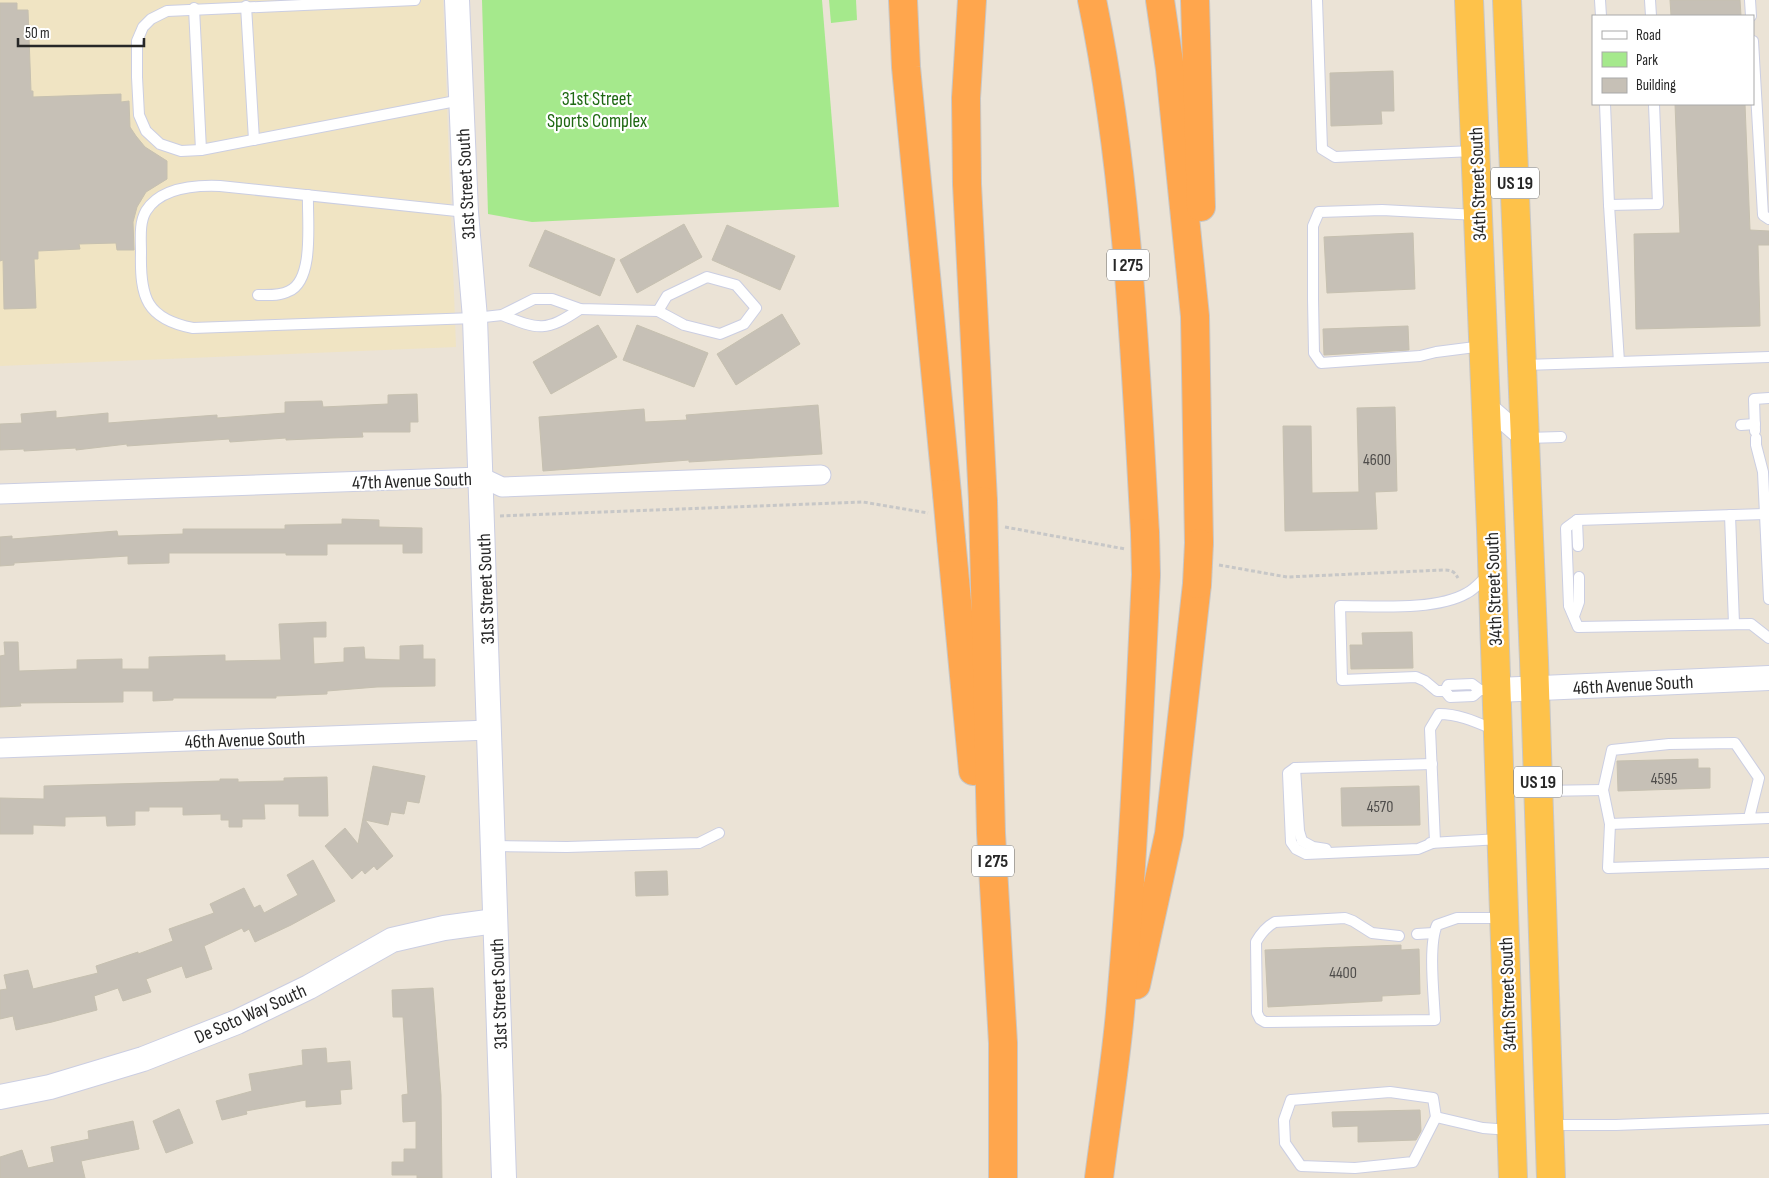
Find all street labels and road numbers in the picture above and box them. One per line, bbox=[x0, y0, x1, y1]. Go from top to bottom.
street label: 34th Street South bbox=[1465, 127, 1492, 241]
street label: 31st Street South bbox=[452, 128, 481, 240]
road number: US 19 bbox=[1491, 168, 1539, 198]
road number: I 275 bbox=[1107, 250, 1149, 280]
street label: 47th Avenue South bbox=[352, 468, 472, 495]
street label: 34th Street South bbox=[1481, 532, 1508, 646]
street label: 31st Street South bbox=[473, 533, 500, 645]
street label: 46th Avenue South bbox=[1572, 671, 1694, 700]
street label: 46th Avenue South bbox=[184, 727, 306, 754]
road number: US 19 bbox=[1514, 766, 1562, 798]
road number: I 275 bbox=[972, 846, 1014, 876]
street label: 34th Street South bbox=[1495, 937, 1522, 1051]
street label: 31st Street South bbox=[486, 938, 513, 1050]
street label: De Soto Way South bbox=[191, 979, 310, 1049]

